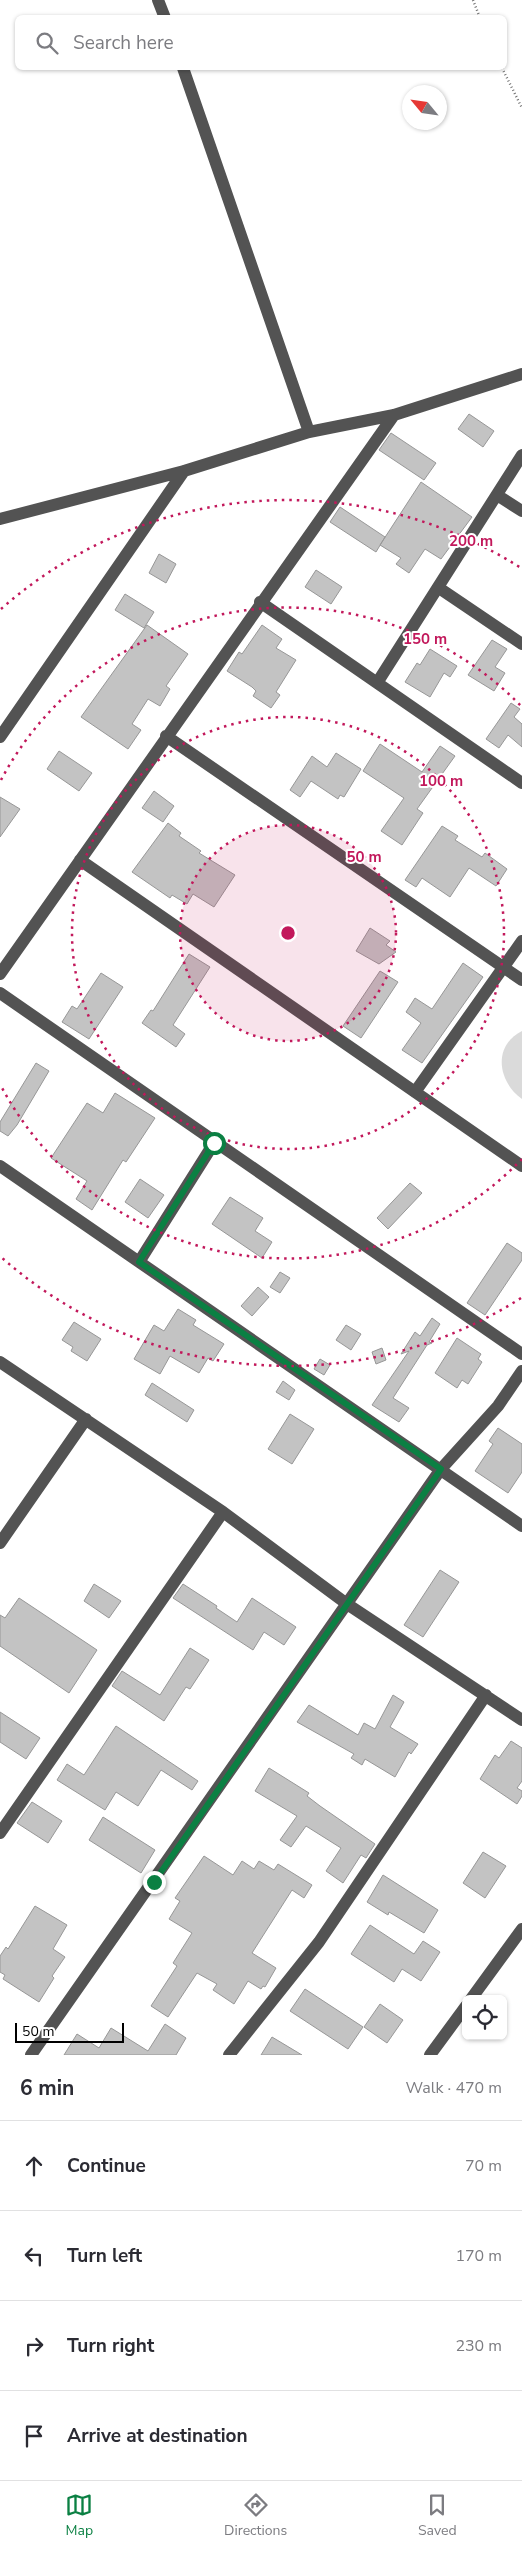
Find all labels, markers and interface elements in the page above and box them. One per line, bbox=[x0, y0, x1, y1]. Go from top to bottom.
search box bbox=[15, 15, 507, 70]
icon: search bbox=[33, 29, 61, 57]
text: Search here bbox=[73, 30, 174, 56]
north arrow bbox=[402, 85, 447, 130]
text: 200 m bbox=[449, 531, 493, 551]
text: 150 m bbox=[403, 629, 447, 649]
text: 100 m bbox=[419, 771, 463, 791]
text: 50 m bbox=[346, 847, 382, 867]
centre of rings bbox=[279, 924, 297, 942]
route start bbox=[203, 1132, 226, 1155]
route end bbox=[143, 1871, 166, 1894]
map controls bbox=[462, 1995, 507, 2040]
button: locate bbox=[462, 1995, 507, 2040]
scale bar bbox=[15, 2020, 124, 2043]
text: 50 m bbox=[22, 2022, 54, 2041]
text: 6 min bbox=[20, 2074, 74, 2102]
text: Walk · 470 m bbox=[406, 2077, 502, 2099]
icon: ahead bbox=[20, 2152, 48, 2180]
text: Continue bbox=[67, 2153, 146, 2179]
text: 70 m bbox=[465, 2155, 502, 2177]
icon: left bbox=[20, 2242, 48, 2270]
text: Turn left bbox=[67, 2243, 142, 2269]
text: 170 m bbox=[455, 2245, 502, 2267]
icon: right bbox=[20, 2332, 48, 2360]
text: Turn right bbox=[67, 2333, 154, 2359]
text: 230 m bbox=[455, 2335, 502, 2357]
icon: arrive bbox=[20, 2422, 48, 2450]
text: Arrive at destination bbox=[67, 2423, 248, 2449]
tab: Map bbox=[65, 2491, 93, 2540]
tab: Directions bbox=[224, 2491, 287, 2540]
tab: Saved bbox=[418, 2491, 457, 2540]

